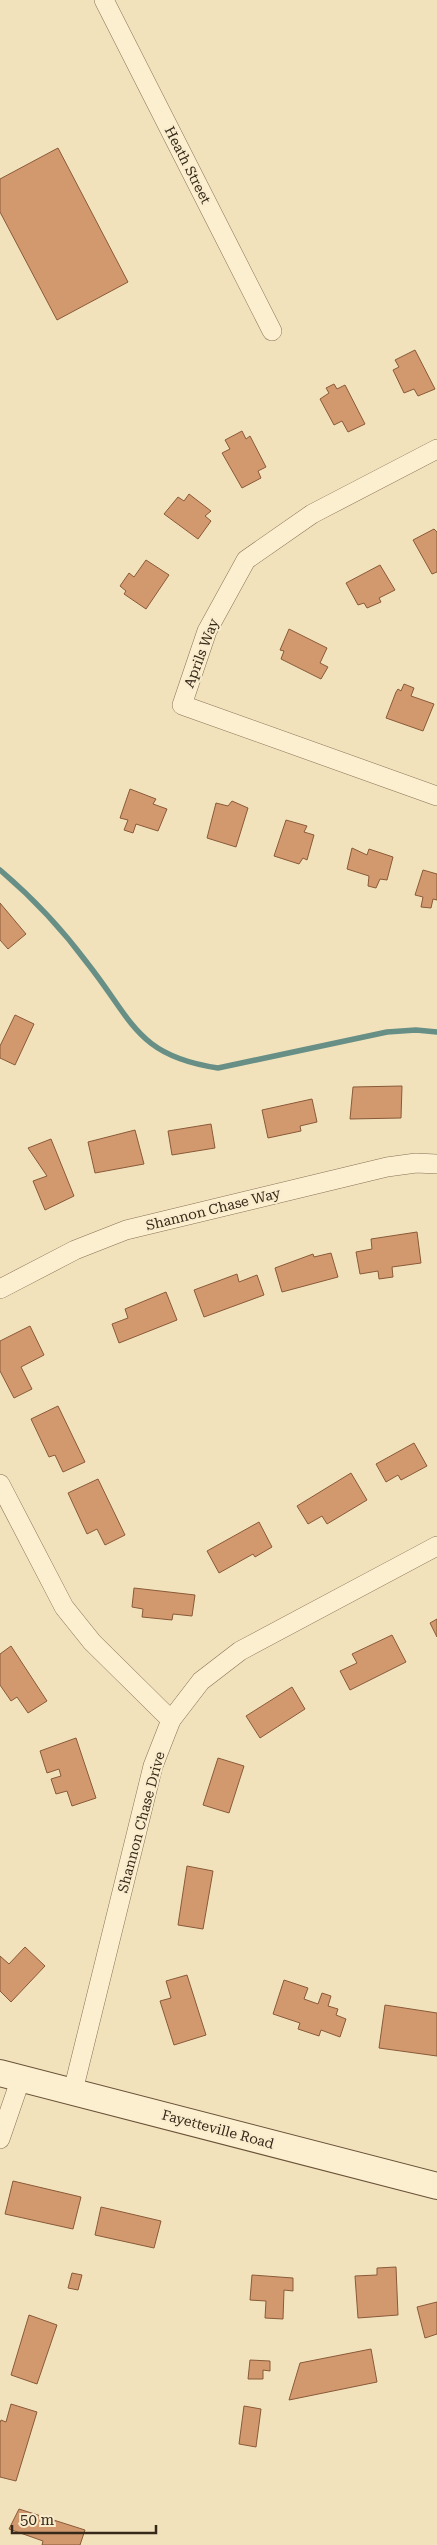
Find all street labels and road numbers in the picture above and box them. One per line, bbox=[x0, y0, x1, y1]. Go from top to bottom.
street label: Heath Street bbox=[162, 124, 214, 206]
street label: Aprils Way bbox=[180, 616, 222, 690]
street label: Shannon Chase Way bbox=[144, 1184, 283, 1233]
street label: Shannon Chase Drive bbox=[114, 1749, 168, 1894]
street label: Fayetteville Road bbox=[160, 2106, 276, 2152]

